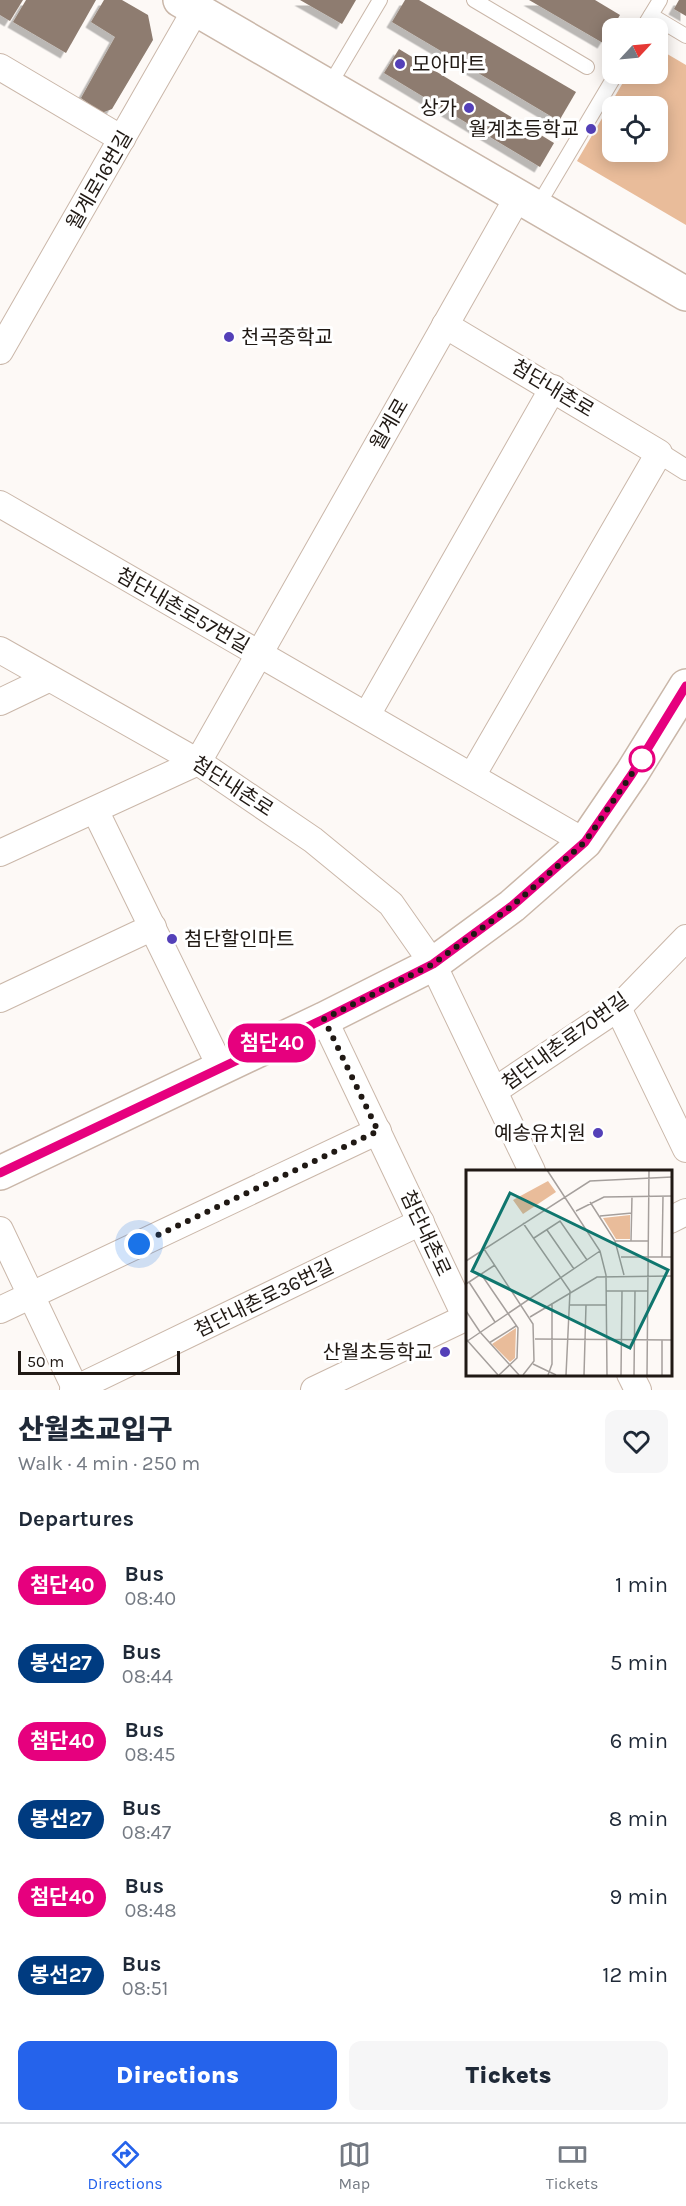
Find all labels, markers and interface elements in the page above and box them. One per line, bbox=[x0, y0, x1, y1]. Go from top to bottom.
north arrow bbox=[602, 18, 668, 84]
map controls bbox=[602, 18, 668, 162]
place label: 모아마트 bbox=[412, 53, 486, 76]
marker: 모아마트 bbox=[393, 57, 407, 71]
button: locate bbox=[602, 96, 668, 162]
place label: 상가 bbox=[420, 97, 457, 120]
marker: 상가 bbox=[462, 101, 476, 115]
place label: 월계초등학교 bbox=[469, 118, 579, 141]
marker: 월계초등학교 bbox=[584, 122, 598, 136]
street label: 월계로16번길 bbox=[62, 127, 137, 234]
place label: 천곡중학교 bbox=[241, 326, 333, 349]
marker: 천곡중학교 bbox=[222, 330, 236, 344]
street label: 첨단내촌로 bbox=[507, 355, 598, 422]
street label: 월계로 bbox=[366, 395, 413, 454]
street label: 첨단내촌로57번길 bbox=[112, 563, 253, 658]
unlabelled marker bbox=[629, 746, 655, 772]
street label: 첨단내촌로 bbox=[188, 752, 278, 821]
place label: 첨단할인마트 bbox=[184, 928, 294, 951]
marker: 첨단할인마트 bbox=[165, 932, 179, 946]
street label: 첨단내촌로70번길 bbox=[498, 988, 633, 1095]
line badge: 첨단40 bbox=[230, 1024, 314, 1062]
text: 첨단40 bbox=[240, 1031, 304, 1055]
place label: 예송유치원 bbox=[494, 1122, 586, 1145]
marker: 예송유치원 bbox=[591, 1126, 605, 1140]
inset map bbox=[466, 1170, 671, 1375]
street label: 첨단내촌로 bbox=[396, 1187, 455, 1280]
your location bbox=[124, 1229, 154, 1259]
street label: 첨단내촌로36번길 bbox=[191, 1255, 338, 1342]
place label: 산월초등학교 bbox=[323, 1341, 433, 1364]
marker: 산월초등학교 bbox=[438, 1345, 452, 1359]
scale bar bbox=[18, 1348, 180, 1376]
text: 50 m bbox=[27, 1352, 64, 1371]
button: heart bbox=[605, 1410, 668, 1473]
text: 산월초교입구 bbox=[18, 1413, 173, 1446]
text: Walk · 4 min · 250 m bbox=[18, 1452, 200, 1475]
text: Departures bbox=[18, 1506, 134, 1532]
text: Bus bbox=[124, 1561, 164, 1587]
text: 1 min bbox=[615, 1572, 668, 1598]
text: 첨단40 bbox=[30, 1573, 94, 1597]
text: 08:40 bbox=[124, 1587, 176, 1610]
text: Bus bbox=[122, 1639, 161, 1665]
text: 5 min bbox=[610, 1650, 668, 1676]
text: 봉선27 bbox=[30, 1651, 92, 1675]
text: 08:44 bbox=[122, 1665, 173, 1688]
text: Bus bbox=[124, 1717, 164, 1743]
text: 6 min bbox=[610, 1728, 668, 1754]
text: 첨단40 bbox=[30, 1729, 94, 1753]
text: 08:45 bbox=[124, 1743, 176, 1766]
text: Bus bbox=[122, 1795, 161, 1821]
text: 8 min bbox=[609, 1806, 668, 1832]
text: 봉선27 bbox=[30, 1807, 92, 1831]
text: 08:47 bbox=[122, 1821, 171, 1844]
text: Bus bbox=[124, 1873, 164, 1899]
text: 9 min bbox=[610, 1884, 668, 1910]
text: 첨단40 bbox=[30, 1885, 94, 1909]
text: 08:48 bbox=[124, 1899, 177, 1922]
text: Bus bbox=[122, 1951, 161, 1977]
text: 12 min bbox=[602, 1962, 668, 1988]
text: 봉선27 bbox=[30, 1963, 92, 1987]
text: 08:51 bbox=[122, 1977, 168, 2000]
button: Directions bbox=[18, 2041, 337, 2110]
button: Tickets bbox=[349, 2041, 668, 2110]
tab: Directions bbox=[88, 2138, 163, 2193]
tab: Map bbox=[338, 2138, 371, 2193]
tab: Tickets bbox=[546, 2138, 598, 2193]

